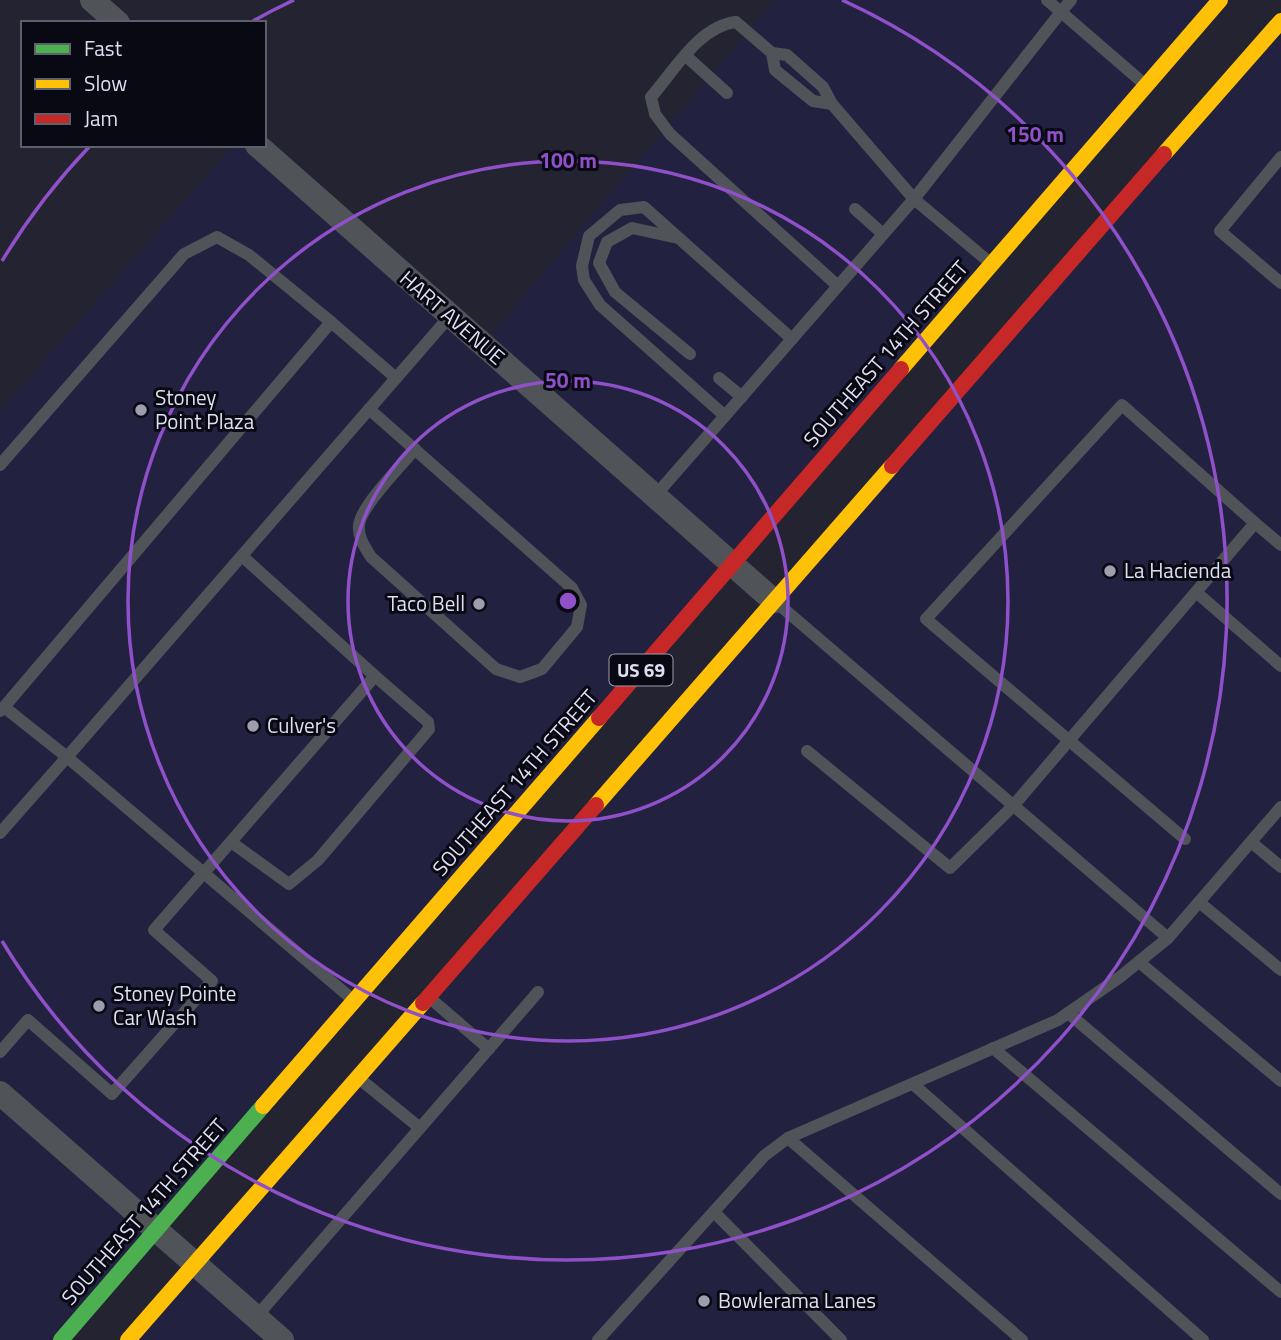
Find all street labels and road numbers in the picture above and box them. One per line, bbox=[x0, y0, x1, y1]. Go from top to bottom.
street label: SOUTHEAST 14TH STREET bbox=[795, 253, 975, 454]
street label: HART AVENUE bbox=[393, 262, 512, 372]
road number: US 69 bbox=[610, 654, 672, 685]
street label: SOUTHEAST 14TH STREET bbox=[424, 682, 604, 883]
street label: SOUTHEAST 14TH STREET bbox=[53, 1111, 233, 1312]

